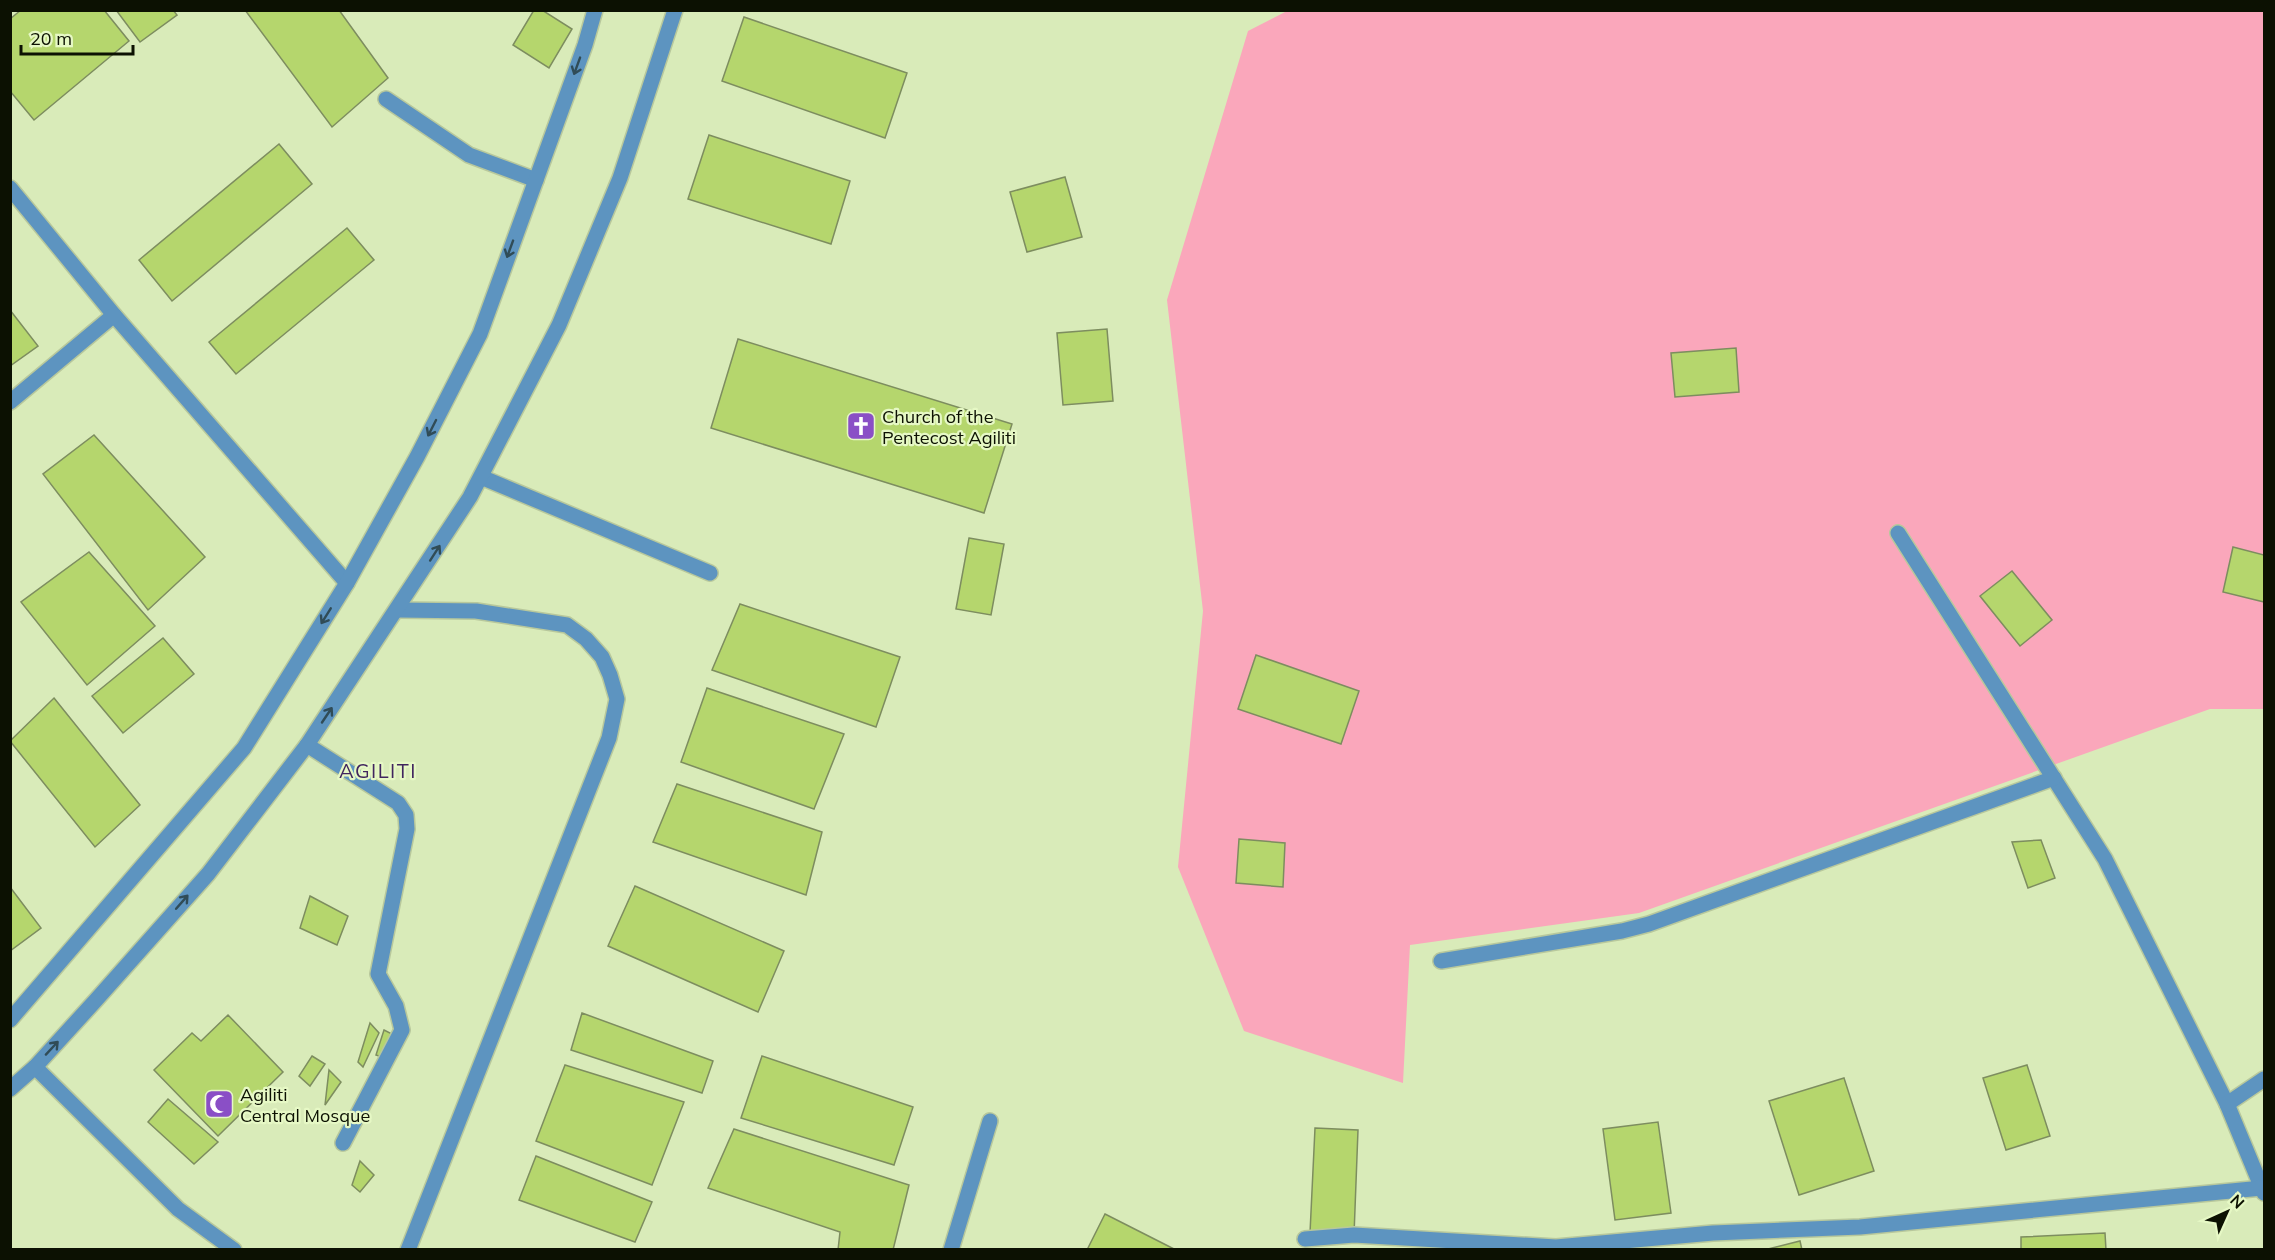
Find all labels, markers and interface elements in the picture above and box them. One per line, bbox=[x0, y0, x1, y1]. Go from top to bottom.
scale bar bbox=[21, 18, 134, 56]
text: 20 m bbox=[30, 27, 72, 50]
one-way arrow bbox=[571, 56, 582, 75]
one-way arrow bbox=[504, 239, 515, 258]
place label: Church of the Pentecost Agiliti bbox=[882, 405, 1016, 449]
church icon: Church of the Pentecost Agiliti bbox=[845, 410, 877, 442]
one-way arrow bbox=[426, 418, 438, 436]
one-way arrow bbox=[428, 544, 441, 561]
one-way arrow bbox=[320, 607, 332, 624]
one-way arrow bbox=[321, 708, 333, 724]
district label: AGILITI bbox=[339, 758, 417, 783]
one-way arrow bbox=[175, 895, 189, 910]
one-way arrow bbox=[45, 1040, 59, 1055]
place label: Agiliti Central Mosque bbox=[240, 1083, 370, 1127]
mosque icon: Agiliti Central Mosque bbox=[203, 1088, 235, 1120]
north arrow bbox=[2197, 1182, 2257, 1242]
text: N bbox=[2226, 1190, 2249, 1213]

